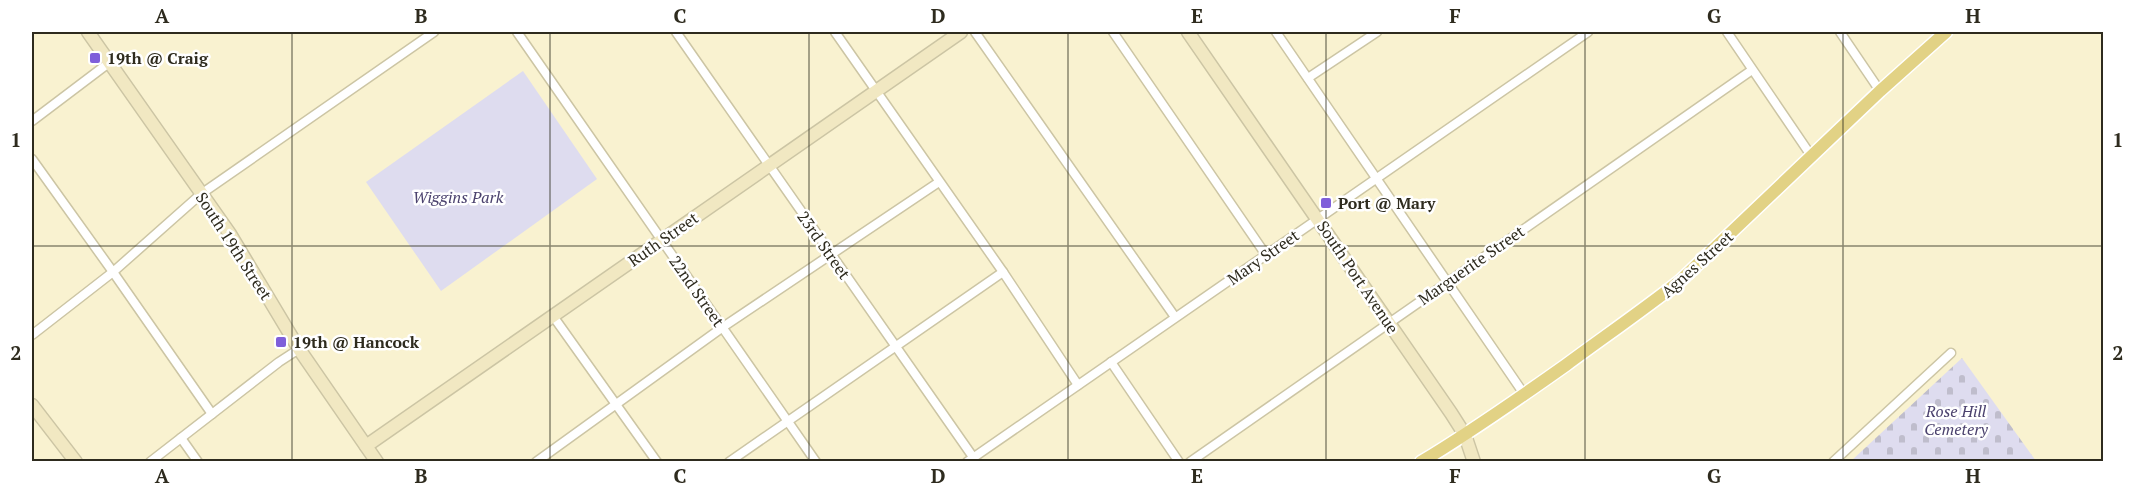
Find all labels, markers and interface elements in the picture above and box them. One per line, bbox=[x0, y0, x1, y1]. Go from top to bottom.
text: A bbox=[155, 2, 170, 29]
text: B bbox=[415, 2, 428, 29]
text: C bbox=[673, 2, 687, 29]
text: D bbox=[931, 2, 945, 29]
text: E bbox=[1191, 2, 1203, 29]
text: F bbox=[1449, 2, 1461, 29]
text: G bbox=[1707, 2, 1721, 29]
text: H bbox=[1965, 2, 1981, 29]
place label: 19th @ Craig bbox=[107, 47, 209, 69]
marker: 19th @ Craig bbox=[88, 51, 102, 65]
text: 1 bbox=[10, 126, 22, 153]
text: 1 bbox=[2112, 126, 2124, 153]
park label: Wiggins Park bbox=[413, 186, 504, 208]
street label: South 19th Street bbox=[191, 188, 277, 304]
place label: Port @ Mary bbox=[1338, 192, 1436, 214]
marker: Port @ Mary bbox=[1319, 196, 1333, 210]
street label: 23rd Street bbox=[792, 206, 856, 284]
street label: Ruth Street bbox=[623, 207, 703, 271]
street label: South Port Avenue bbox=[1312, 216, 1404, 338]
street label: Marguerite Street bbox=[1413, 220, 1529, 310]
street label: Mary Street bbox=[1223, 224, 1303, 290]
street label: Agnes Street bbox=[1656, 226, 1738, 302]
street label: 22nd Street bbox=[664, 251, 730, 331]
place label: 19th @ Hancock bbox=[293, 331, 420, 353]
marker: 19th @ Hancock bbox=[274, 335, 288, 349]
text: 2 bbox=[10, 339, 22, 366]
text: 2 bbox=[2112, 339, 2124, 366]
park label: Rose Hill Cemetery bbox=[1924, 400, 1988, 440]
text: A bbox=[155, 462, 170, 489]
text: B bbox=[415, 462, 428, 489]
text: C bbox=[673, 462, 687, 489]
text: D bbox=[931, 462, 945, 489]
text: E bbox=[1191, 462, 1203, 489]
text: F bbox=[1449, 462, 1461, 489]
text: G bbox=[1707, 462, 1721, 489]
text: H bbox=[1965, 462, 1981, 489]

